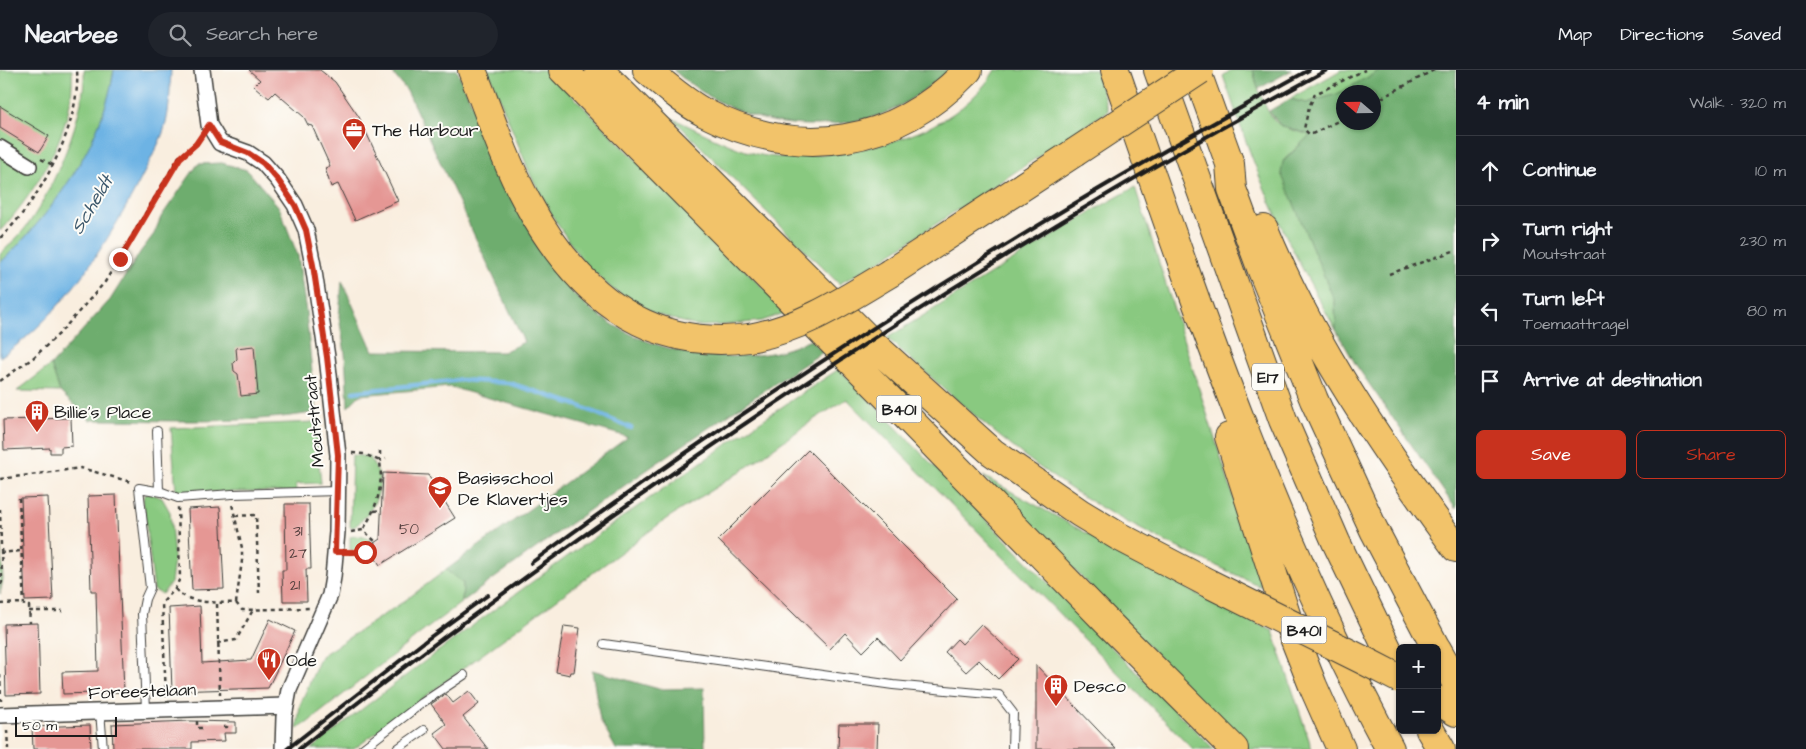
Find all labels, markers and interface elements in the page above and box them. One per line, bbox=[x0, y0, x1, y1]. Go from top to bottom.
search box bbox=[148, 12, 498, 57]
text: Nearbee bbox=[25, 18, 118, 52]
icon: search bbox=[166, 21, 194, 49]
text: Search here bbox=[206, 21, 318, 48]
text: Map bbox=[1558, 22, 1592, 47]
text: Directions bbox=[1620, 22, 1704, 47]
text: Saved bbox=[1732, 22, 1781, 47]
north arrow bbox=[1336, 85, 1381, 130]
text: 4 min bbox=[1476, 88, 1529, 117]
text: Walk · 320 m bbox=[1689, 92, 1786, 114]
office icon: The Harbour bbox=[341, 117, 367, 151]
place label: The Harbour bbox=[372, 118, 478, 143]
icon: ahead bbox=[1476, 157, 1504, 185]
text: Continue bbox=[1523, 157, 1597, 184]
text: 10 m bbox=[1755, 160, 1786, 182]
water label: Scheldt bbox=[64, 168, 122, 239]
text: Turn right bbox=[1523, 216, 1612, 243]
icon: right bbox=[1476, 227, 1504, 255]
text: 230 m bbox=[1740, 230, 1786, 252]
text: Moutstraat bbox=[1523, 243, 1606, 265]
route end bbox=[109, 248, 132, 271]
text: Turn left bbox=[1523, 286, 1604, 313]
icon: left bbox=[1476, 297, 1504, 325]
text: 80 m bbox=[1747, 300, 1786, 322]
text: Toemaattragel bbox=[1523, 313, 1629, 335]
road number: E17 bbox=[1252, 364, 1284, 390]
icon: arrive bbox=[1476, 367, 1504, 395]
text: Arrive at destination bbox=[1523, 367, 1702, 394]
street label: Moutstraat bbox=[298, 373, 331, 469]
road number: B401 bbox=[876, 396, 922, 422]
building icon: Billie's Place bbox=[24, 399, 50, 433]
place label: Billie's Place bbox=[54, 400, 152, 425]
button: Save bbox=[1476, 430, 1626, 479]
button: Share bbox=[1636, 430, 1786, 479]
place label: Basisschool De Klavertjes bbox=[458, 466, 568, 512]
school or university icon: Basisschool De Klavertjes bbox=[427, 475, 453, 509]
house number: 50 bbox=[399, 519, 420, 540]
house number: 31 bbox=[293, 521, 303, 542]
route start bbox=[354, 541, 377, 564]
house number: 27 bbox=[289, 543, 307, 564]
house number: 21 bbox=[290, 575, 300, 596]
road number: B401 bbox=[1282, 616, 1326, 644]
map controls bbox=[1396, 644, 1441, 734]
button: + bbox=[1396, 644, 1441, 689]
restaurant icon: Ode bbox=[256, 647, 282, 681]
place label: Ode bbox=[286, 648, 317, 673]
building icon: Desco bbox=[1043, 673, 1069, 707]
place label: Desco bbox=[1074, 674, 1126, 699]
street label: Foreestelaan bbox=[88, 677, 197, 706]
button: − bbox=[1396, 689, 1441, 734]
scale bar bbox=[15, 714, 118, 737]
text: 50 m bbox=[22, 716, 57, 736]

